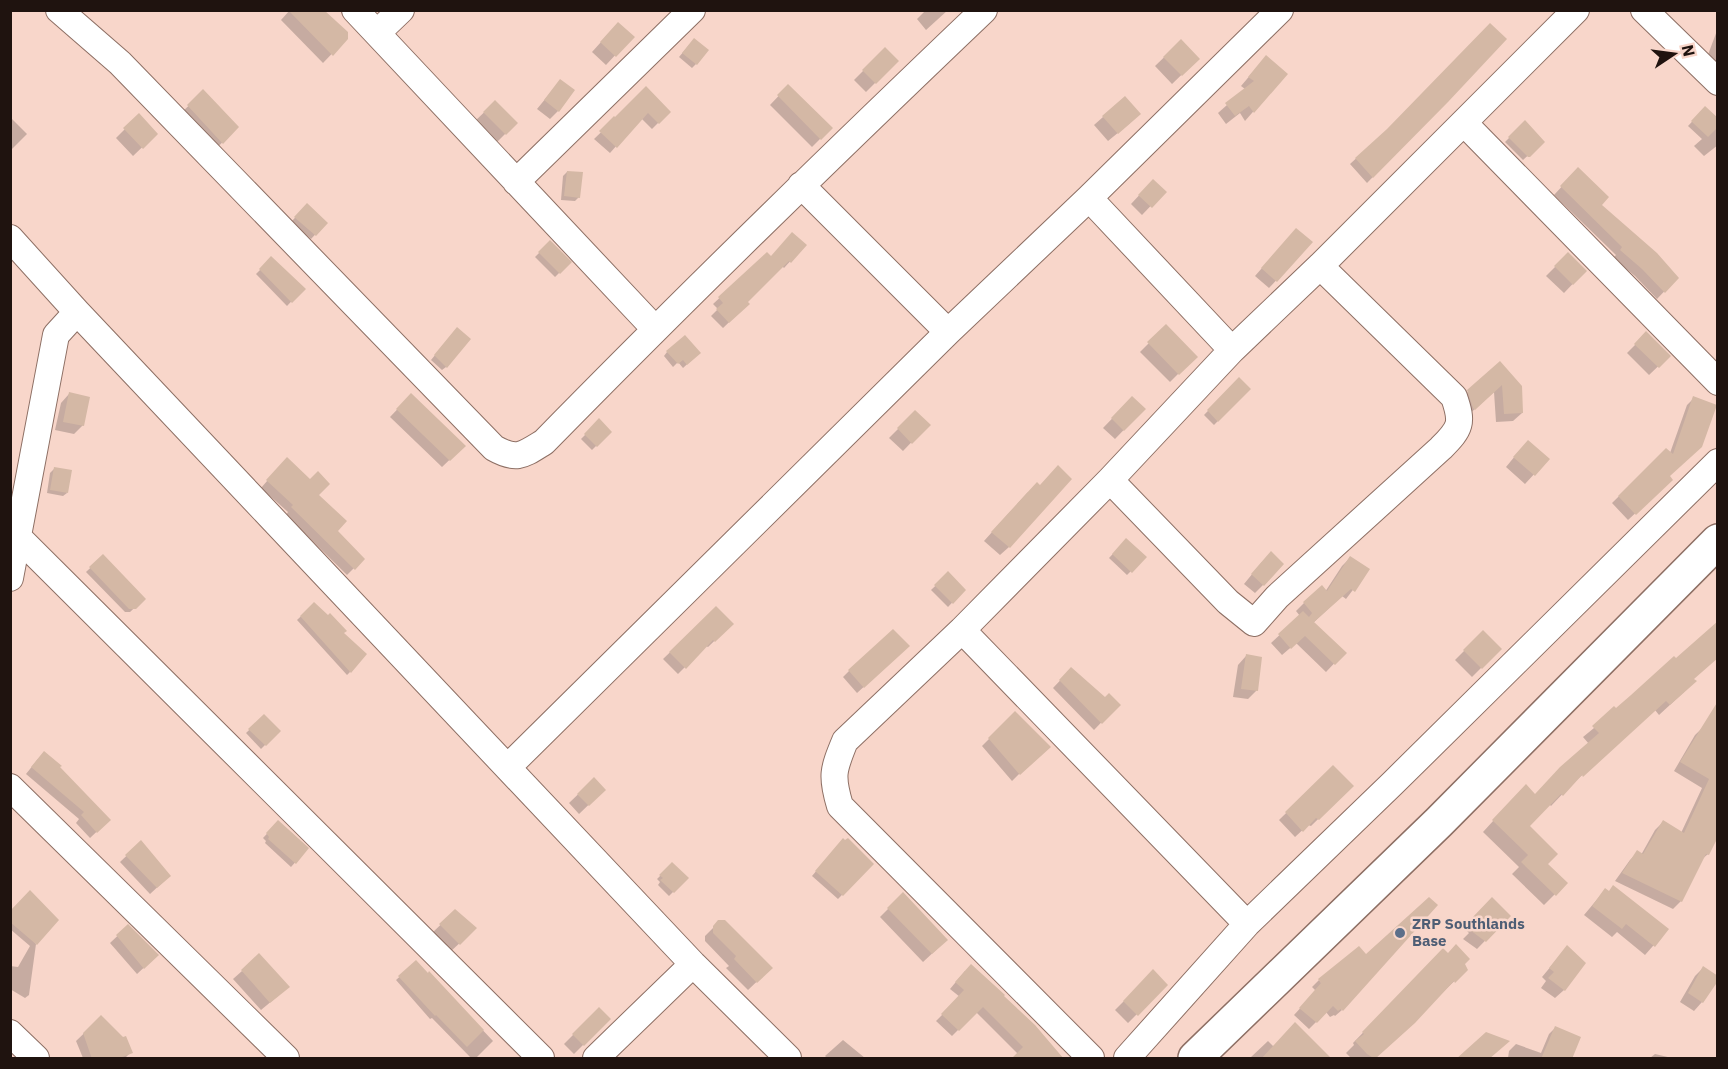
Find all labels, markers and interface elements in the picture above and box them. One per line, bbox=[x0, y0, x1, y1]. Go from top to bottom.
north arrow bbox=[1644, 24, 1704, 84]
text: N bbox=[1678, 43, 1700, 59]
place label: ZRP Southlands Base bbox=[1412, 914, 1525, 950]
marker: ZRP Southlands Base bbox=[1393, 926, 1407, 940]

